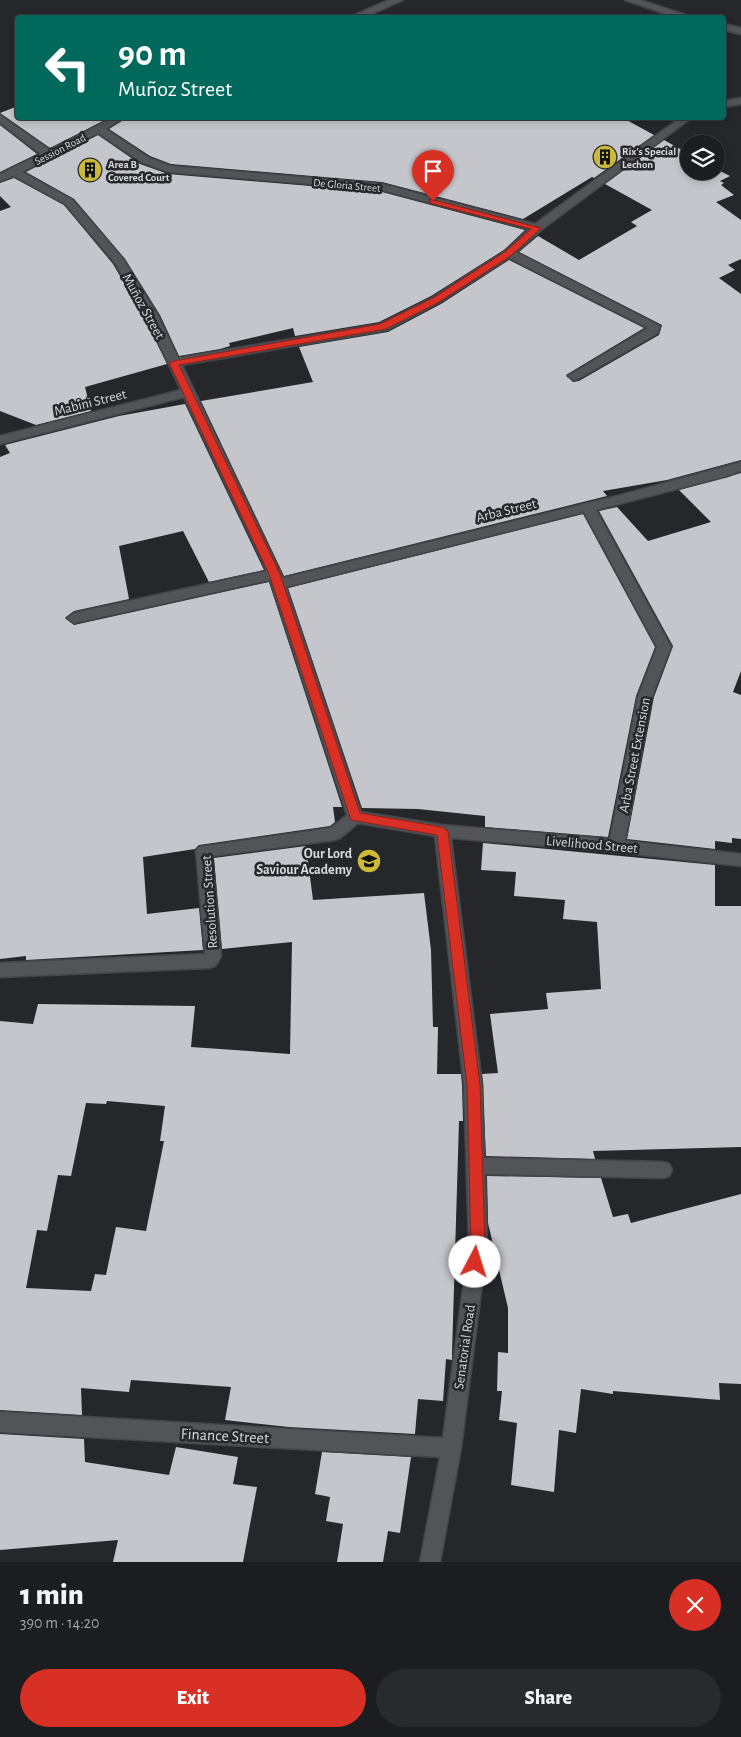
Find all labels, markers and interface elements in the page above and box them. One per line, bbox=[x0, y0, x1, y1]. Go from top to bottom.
icon: left bbox=[35, 35, 100, 100]
text: 90 m bbox=[118, 37, 187, 72]
text: Muñoz Street bbox=[118, 78, 232, 100]
street label: Session Road bbox=[33, 132, 88, 167]
map controls bbox=[680, 135, 725, 180]
button: layers bbox=[680, 135, 725, 180]
building icon: Rix's Special Lechon bbox=[592, 144, 618, 170]
place label: Rix's Special Lechon bbox=[622, 146, 676, 170]
pin bbox=[412, 150, 454, 201]
building icon: Area B Covered Court bbox=[77, 157, 103, 183]
icon: arrive bbox=[419, 157, 447, 185]
place label: Area B Covered Court bbox=[108, 159, 170, 183]
street label: De Gloria Street bbox=[313, 177, 382, 194]
street label: Muñoz Street bbox=[119, 271, 167, 342]
street label: Mabini Street bbox=[53, 387, 128, 419]
street label: Arba Street bbox=[475, 497, 538, 525]
street label: Arba Street Extension bbox=[617, 696, 653, 814]
street label: Livelihood Street bbox=[546, 834, 639, 856]
place label: Our Lord Saviour Academy bbox=[256, 847, 353, 877]
school or university icon: Our Lord Saviour Academy bbox=[356, 848, 382, 874]
street label: Resolution Street bbox=[200, 854, 220, 949]
position arrow bbox=[448, 1235, 500, 1287]
street label: Senatorial Road bbox=[452, 1304, 478, 1390]
street label: Finance Street bbox=[180, 1426, 270, 1446]
button: close bbox=[669, 1579, 721, 1631]
text: 1 min bbox=[20, 1580, 84, 1610]
text: 390 m · 14:20 bbox=[20, 1615, 100, 1631]
button: Exit bbox=[20, 1669, 366, 1727]
button: Share bbox=[376, 1669, 721, 1727]

